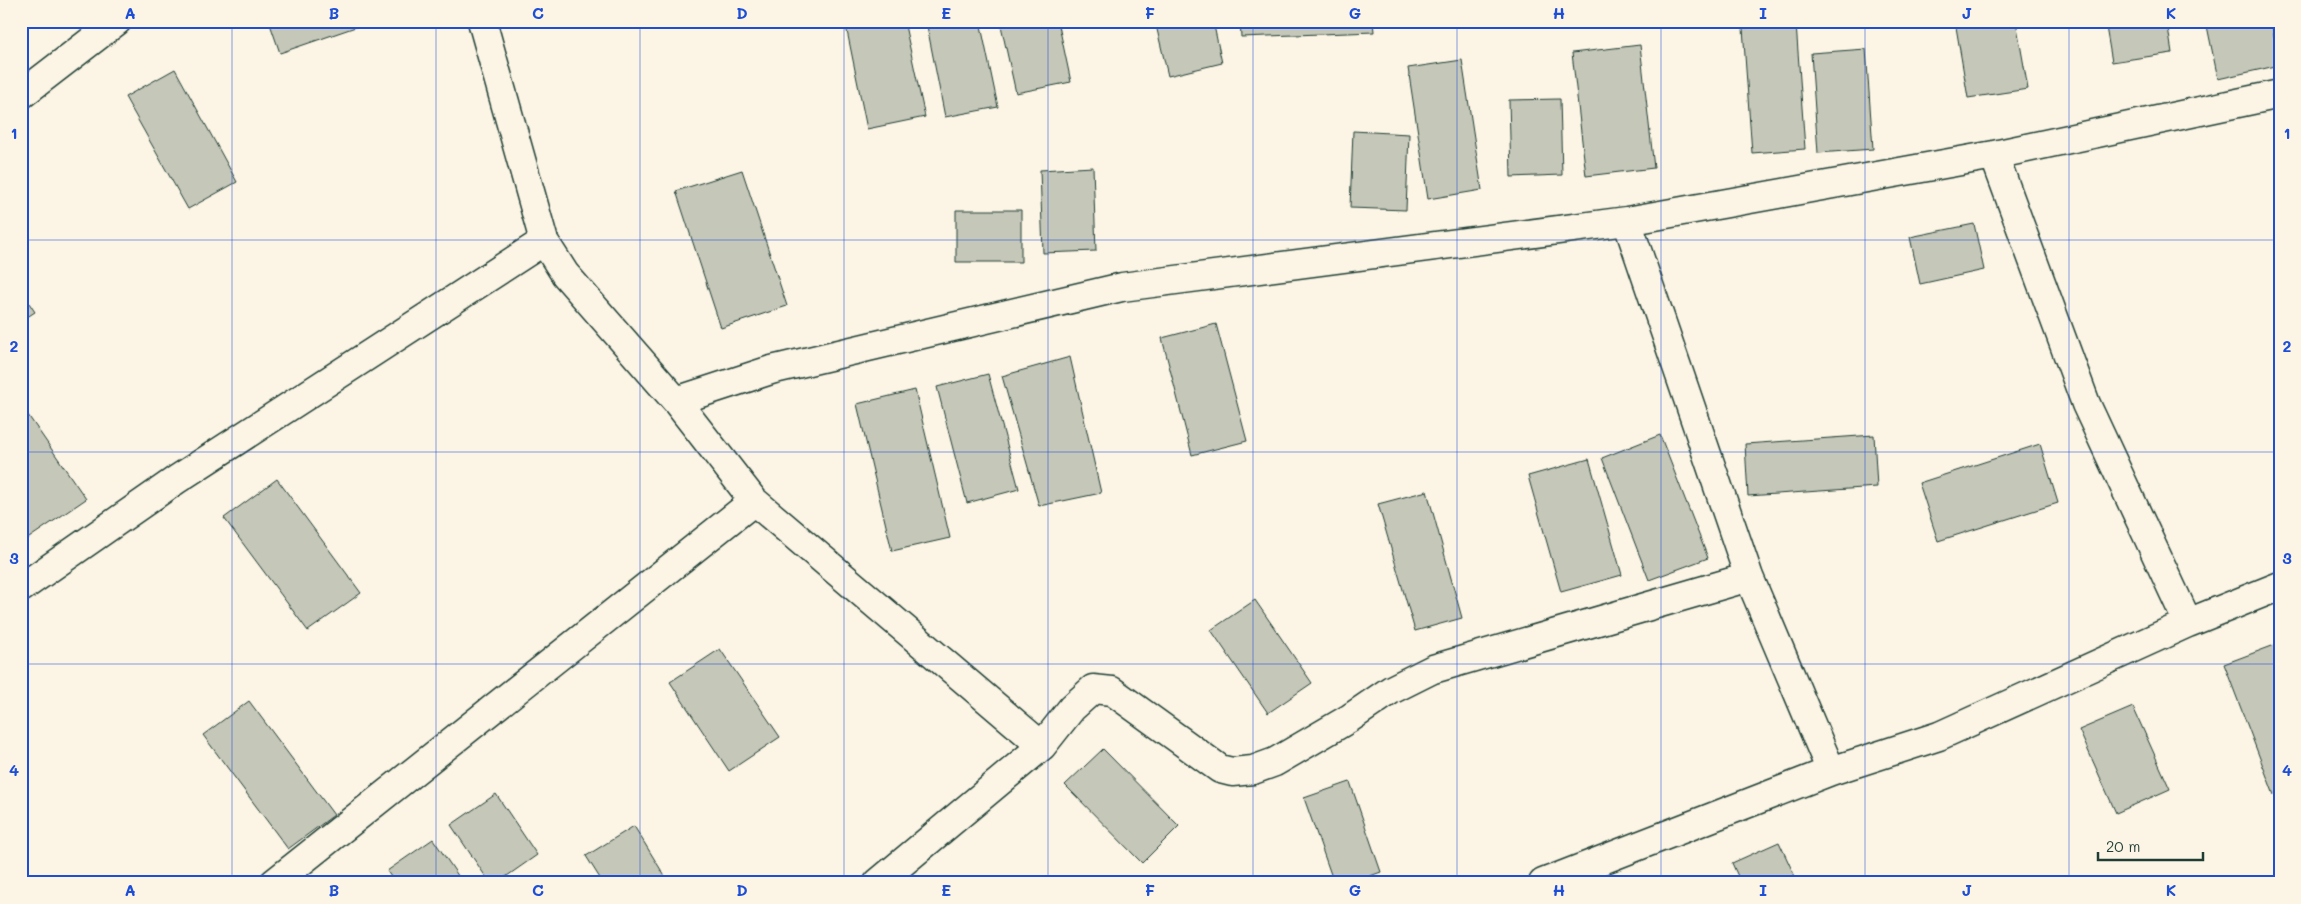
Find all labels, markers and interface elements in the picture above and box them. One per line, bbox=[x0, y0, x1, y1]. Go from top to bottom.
text: A bbox=[124, 2, 136, 23]
text: B bbox=[329, 2, 339, 23]
text: C bbox=[532, 2, 544, 23]
text: D bbox=[736, 2, 748, 23]
text: E bbox=[941, 2, 951, 23]
text: F bbox=[1145, 2, 1155, 23]
text: G bbox=[1349, 2, 1361, 23]
text: H bbox=[1553, 2, 1565, 23]
text: I bbox=[1759, 2, 1767, 23]
text: J bbox=[1962, 2, 1972, 23]
text: K bbox=[2166, 2, 2176, 23]
text: 1 bbox=[10, 122, 18, 143]
text: 1 bbox=[2283, 122, 2291, 143]
text: 2 bbox=[10, 335, 19, 356]
text: 2 bbox=[2283, 335, 2292, 356]
text: 3 bbox=[9, 547, 19, 568]
text: 3 bbox=[2282, 547, 2292, 568]
text: 4 bbox=[9, 759, 19, 780]
text: 4 bbox=[2282, 759, 2292, 780]
scale bar bbox=[2098, 829, 2204, 861]
text: 20 m bbox=[2106, 836, 2140, 856]
text: A bbox=[124, 879, 136, 900]
text: B bbox=[329, 879, 339, 900]
text: C bbox=[532, 879, 544, 900]
text: D bbox=[736, 879, 748, 900]
text: E bbox=[941, 879, 951, 900]
text: F bbox=[1145, 879, 1155, 900]
text: G bbox=[1349, 879, 1361, 900]
text: H bbox=[1553, 879, 1565, 900]
text: I bbox=[1759, 879, 1767, 900]
text: J bbox=[1962, 879, 1972, 900]
text: K bbox=[2166, 879, 2176, 900]

